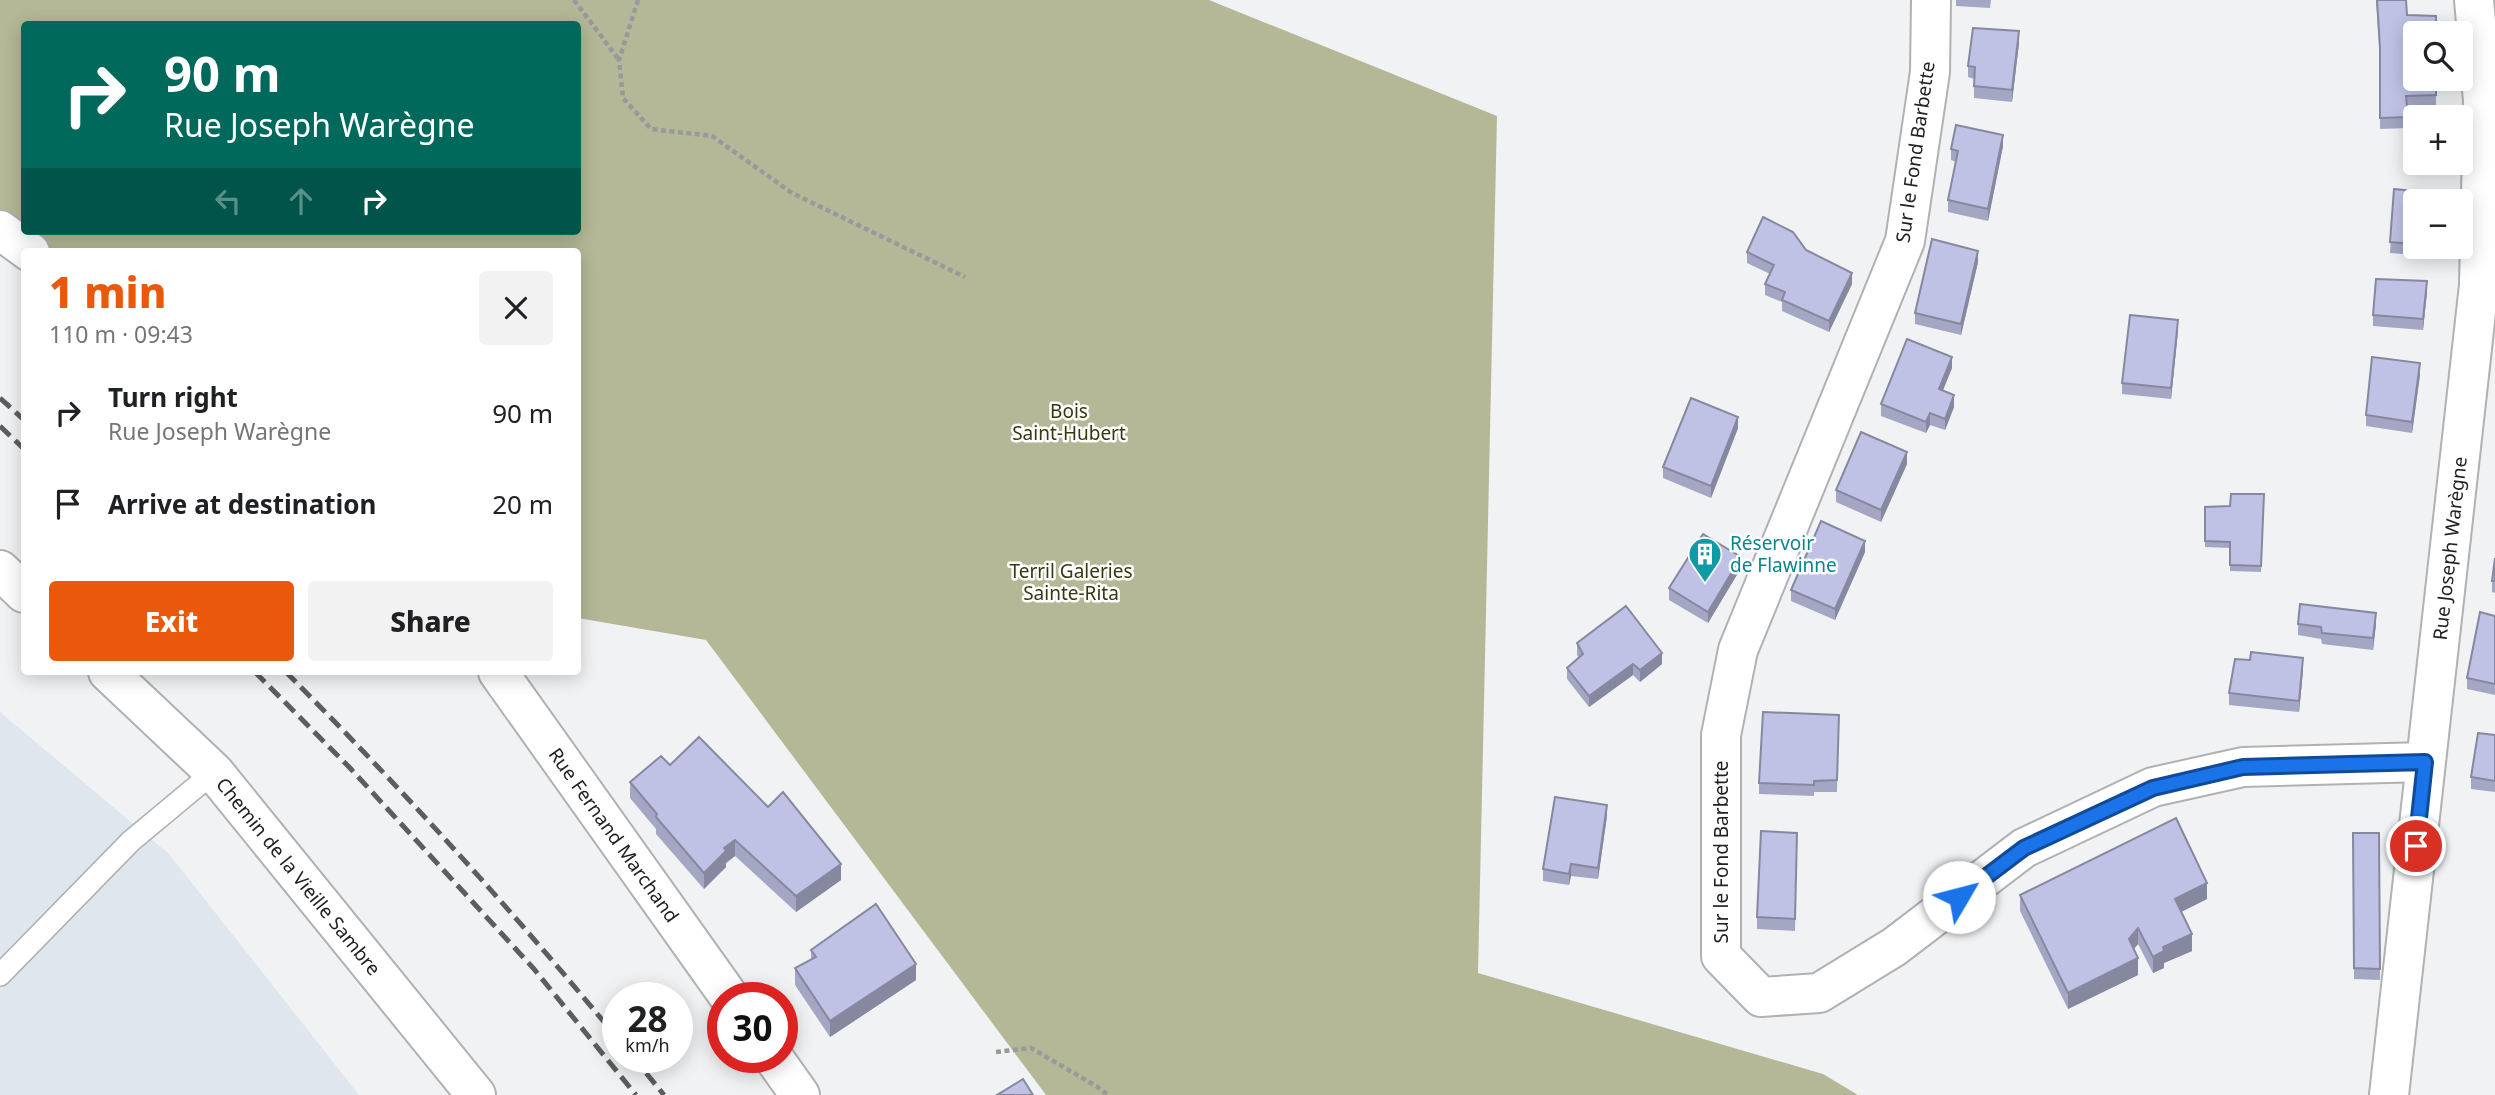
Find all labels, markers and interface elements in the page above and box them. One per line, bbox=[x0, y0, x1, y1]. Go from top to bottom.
map controls bbox=[2403, 21, 2473, 259]
button: search bbox=[2403, 21, 2473, 91]
text: 90 m bbox=[164, 40, 281, 106]
icon: right bbox=[49, 49, 140, 140]
street label: Sur le Fond Barbette bbox=[1889, 60, 1941, 244]
text: Rue Joseph Warègne bbox=[164, 103, 475, 146]
button: + bbox=[2403, 105, 2473, 175]
icon: left bbox=[209, 182, 247, 220]
icon: ahead bbox=[282, 182, 320, 220]
icon: right bbox=[355, 182, 393, 220]
button: − bbox=[2403, 189, 2473, 259]
text: 1 min bbox=[49, 263, 166, 320]
button: close bbox=[479, 271, 553, 345]
text: 110 m · 09:43 bbox=[49, 318, 193, 350]
text: Turn right bbox=[108, 379, 238, 415]
icon: right bbox=[49, 394, 87, 432]
text: 90 m bbox=[492, 395, 553, 431]
park label: Bois Saint-Hubert bbox=[1012, 398, 1126, 446]
text: Rue Joseph Warègne bbox=[108, 415, 331, 447]
street label: Rue Joseph Warègne bbox=[2427, 455, 2473, 641]
icon: arrive bbox=[49, 485, 87, 523]
text: Arrive at destination bbox=[108, 486, 377, 522]
text: 20 m bbox=[492, 486, 553, 522]
place label: Réservoir de Flawinne bbox=[1730, 530, 1837, 578]
building icon: Réservoir de Flawinne bbox=[1686, 535, 1724, 584]
park label: Terril Galeries Sainte-Rita bbox=[1009, 558, 1133, 606]
button: Exit bbox=[49, 581, 294, 661]
button: Share bbox=[308, 581, 553, 661]
street label: Rue Fernand Marchand bbox=[543, 742, 685, 928]
street label: Sur le Fond Barbette bbox=[1708, 761, 1734, 943]
street label: Chemin de la Vieille Sambre bbox=[210, 772, 387, 981]
pin bbox=[2386, 816, 2446, 876]
icon: arrive bbox=[2397, 827, 2435, 865]
position arrow bbox=[1922, 860, 1996, 934]
speed limit sign: 30 bbox=[707, 982, 798, 1073]
text: 28 bbox=[627, 995, 668, 1042]
text: km/h bbox=[625, 1033, 670, 1057]

